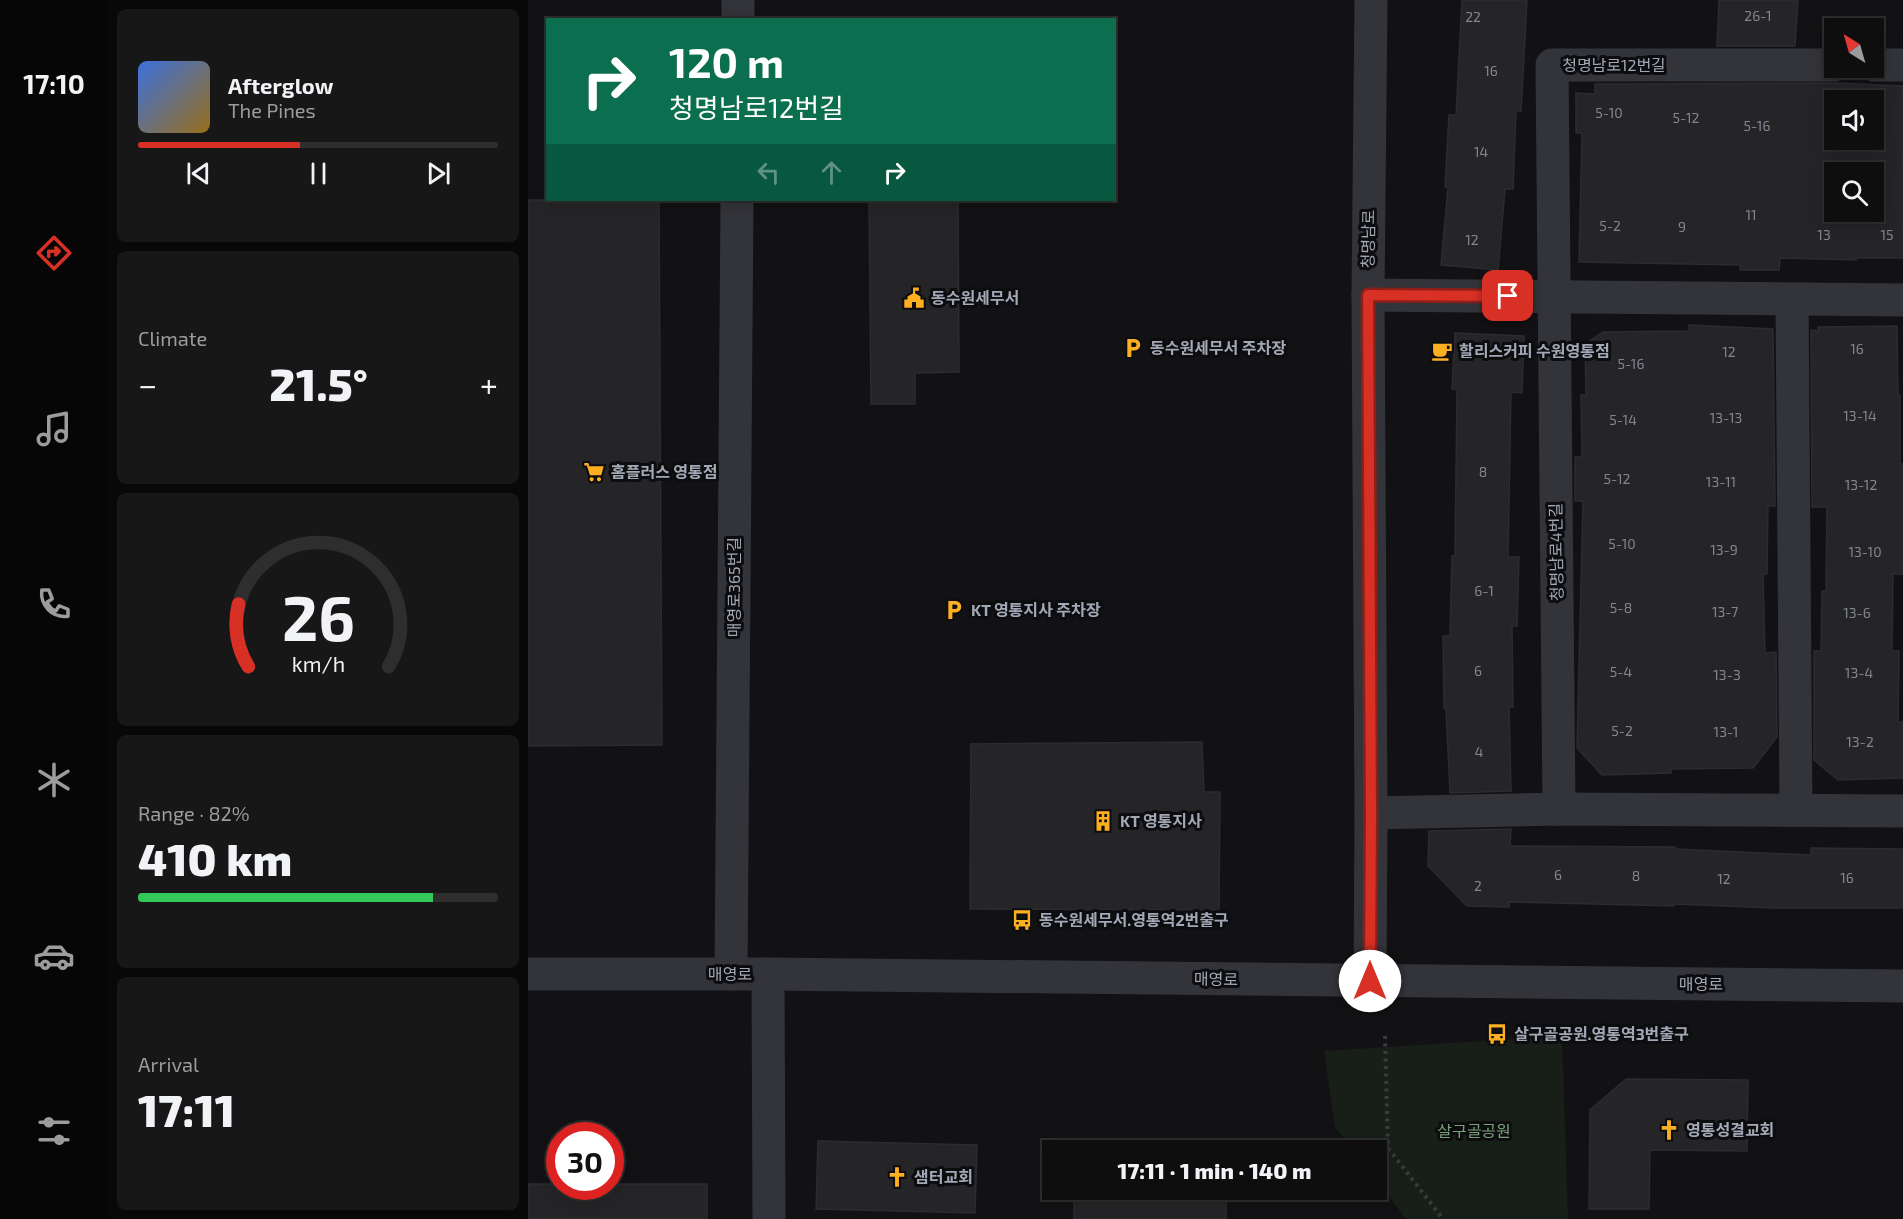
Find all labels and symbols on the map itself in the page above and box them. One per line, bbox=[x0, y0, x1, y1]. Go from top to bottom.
house number: 26-1 bbox=[1744, 7, 1772, 24]
house number: 22 bbox=[1465, 8, 1481, 25]
north arrow bbox=[1824, 18, 1884, 78]
street label: 청명남로12번길 bbox=[1562, 55, 1666, 74]
house number: 16 bbox=[1484, 62, 1498, 79]
house number: 5-10 bbox=[1595, 104, 1623, 121]
house number: 5-12 bbox=[1673, 109, 1700, 126]
house number: 5-16 bbox=[1744, 117, 1770, 134]
house number: 14 bbox=[1474, 143, 1488, 160]
house number: 11 bbox=[1745, 206, 1757, 223]
street label: 청명남로 bbox=[1357, 209, 1378, 269]
house number: 5-2 bbox=[1599, 217, 1621, 234]
house number: 9 bbox=[1678, 218, 1686, 235]
house number: 13 bbox=[1817, 226, 1831, 243]
house number: 15 bbox=[1880, 226, 1894, 243]
house number: 12 bbox=[1465, 231, 1479, 248]
pin bbox=[1482, 270, 1533, 321]
public building icon: 동수원세무서 bbox=[902, 286, 926, 310]
place label: 동수원세무서 bbox=[931, 288, 1019, 307]
parking icon: 동수원세무서 주차장 bbox=[1121, 336, 1145, 360]
place label: 동수원세무서 주차장 bbox=[1150, 338, 1286, 357]
cafe icon: 할리스커피 수원영통점 bbox=[1430, 339, 1454, 363]
house number: 16 bbox=[1850, 340, 1864, 357]
place label: 할리스커피 수원영통점 bbox=[1459, 341, 1610, 360]
house number: 12 bbox=[1722, 343, 1736, 360]
house number: 5-16 bbox=[1618, 355, 1644, 372]
house number: 13-14 bbox=[1843, 407, 1877, 424]
house number: 13-13 bbox=[1710, 409, 1742, 426]
house number: 5-14 bbox=[1609, 411, 1637, 428]
supermarket icon: 홈플러스 영통점 bbox=[582, 460, 606, 484]
place label: 홈플러스 영통점 bbox=[611, 462, 718, 481]
house number: 8 bbox=[1479, 463, 1487, 480]
house number: 5-12 bbox=[1604, 470, 1631, 487]
house number: 13-11 bbox=[1706, 473, 1736, 490]
house number: 13-12 bbox=[1845, 476, 1877, 493]
street label: 청명남로4번길 bbox=[1545, 503, 1566, 601]
house number: 5-10 bbox=[1608, 535, 1636, 552]
street label: 매영로365번길 bbox=[724, 537, 743, 637]
house number: 13-9 bbox=[1710, 541, 1738, 558]
house number: 13-10 bbox=[1848, 543, 1882, 560]
house number: 6-1 bbox=[1474, 582, 1494, 599]
parking icon: KT 영통지사 주차장 bbox=[942, 598, 966, 622]
house number: 5-8 bbox=[1610, 599, 1632, 616]
place label: KT 영통지사 주차장 bbox=[971, 600, 1101, 619]
house number: 13-7 bbox=[1712, 603, 1738, 620]
house number: 13-6 bbox=[1843, 604, 1871, 621]
house number: 6 bbox=[1474, 662, 1482, 679]
house number: 5-4 bbox=[1610, 663, 1632, 680]
house number: 13-4 bbox=[1845, 664, 1873, 681]
house number: 13-3 bbox=[1713, 666, 1741, 683]
house number: 5-2 bbox=[1611, 722, 1633, 739]
house number: 13-1 bbox=[1714, 723, 1738, 740]
house number: 13-2 bbox=[1846, 733, 1874, 750]
house number: 4 bbox=[1475, 743, 1483, 760]
building icon: KT 영통지사 bbox=[1091, 809, 1115, 833]
place label: KT 영통지사 bbox=[1120, 811, 1202, 830]
house number: 6 bbox=[1554, 866, 1562, 883]
house number: 8 bbox=[1632, 867, 1640, 884]
house number: 16 bbox=[1840, 869, 1854, 886]
house number: 12 bbox=[1717, 870, 1731, 887]
house number: 2 bbox=[1474, 877, 1482, 894]
bus stop icon: 동수원세무서.영통역2번출구 bbox=[1010, 908, 1034, 932]
place label: 동수원세무서.영통역2번출구 bbox=[1039, 910, 1229, 929]
position arrow bbox=[1338, 949, 1402, 1013]
street label: 매영로 bbox=[708, 964, 752, 983]
street label: 매영로 bbox=[1194, 969, 1239, 988]
street label: 매영로 bbox=[1679, 974, 1723, 993]
bus stop icon: 살구골공원.영통역3번출구 bbox=[1485, 1022, 1509, 1046]
place label: 살구골공원.영통역3번출구 bbox=[1514, 1024, 1689, 1043]
church icon: 영통성결교회 bbox=[1657, 1118, 1681, 1142]
place label: 영통성결교회 bbox=[1686, 1120, 1774, 1139]
park label: 살구골공원 bbox=[1437, 1121, 1511, 1140]
speed limit sign: 30 bbox=[546, 1122, 624, 1200]
church icon: 샘터교회 bbox=[885, 1165, 909, 1189]
place label: 샘터교회 bbox=[914, 1167, 973, 1186]

